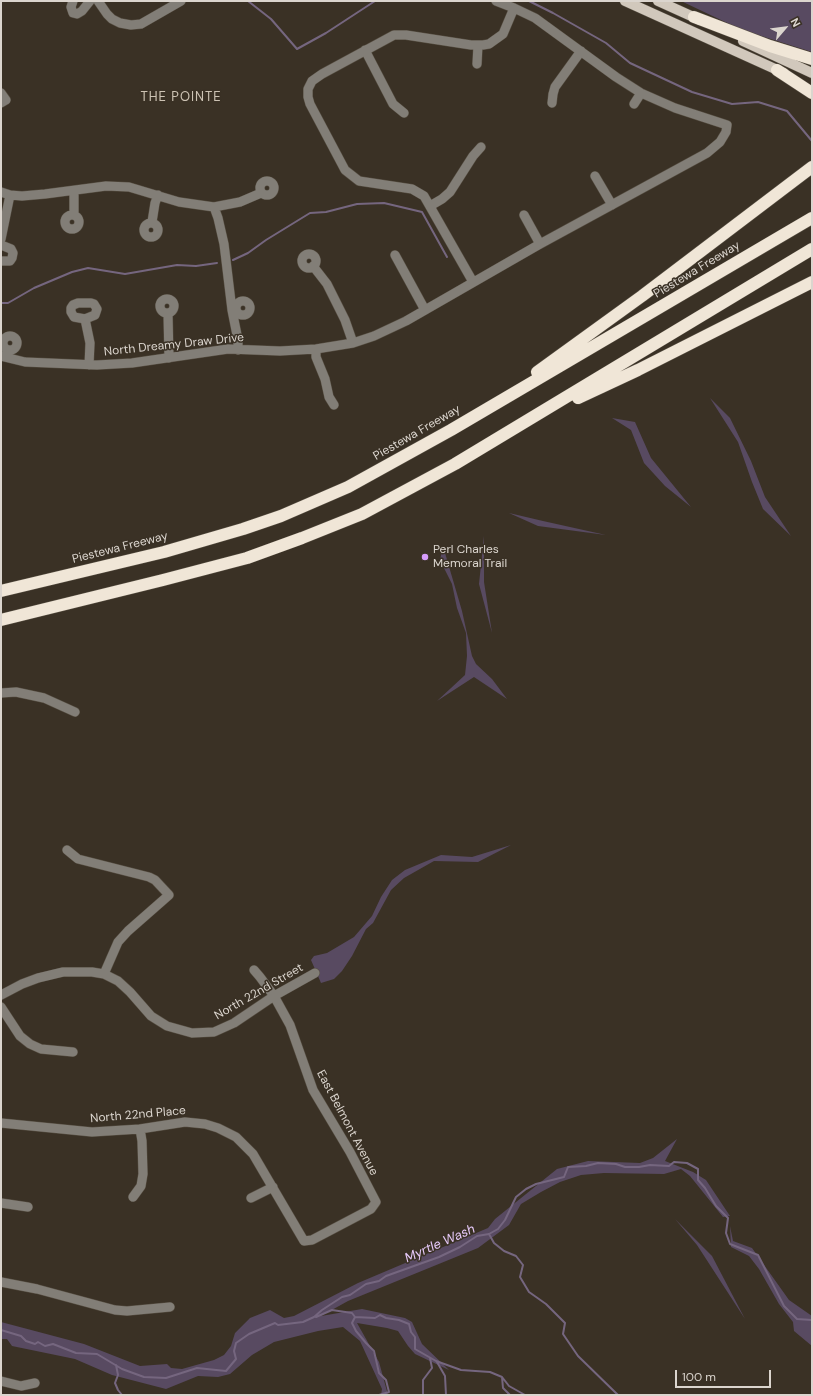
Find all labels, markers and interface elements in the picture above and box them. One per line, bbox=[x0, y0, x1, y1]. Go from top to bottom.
north arrow bbox=[765, 8, 805, 48]
text: N bbox=[788, 16, 804, 29]
district label: THE POINTE bbox=[140, 90, 222, 106]
street label: Piestewa Freeway bbox=[651, 239, 743, 301]
street label: North Dreamy Draw Drive bbox=[103, 330, 245, 360]
street label: Piestewa Freeway bbox=[371, 402, 463, 464]
street label: Piestewa Freeway bbox=[71, 529, 169, 567]
place label: Perl Charles Memoral Trail bbox=[433, 543, 507, 571]
marker: Perl Charles Memoral Trail bbox=[420, 552, 430, 562]
street label: North 22nd Street bbox=[212, 961, 306, 1023]
street label: East Belmont Avenue bbox=[313, 1068, 381, 1178]
street label: North 22nd Place bbox=[90, 1104, 186, 1126]
water label: Myrtle Wash bbox=[402, 1222, 478, 1266]
scale bar bbox=[677, 1362, 773, 1388]
text: 100 m bbox=[682, 1369, 716, 1385]

